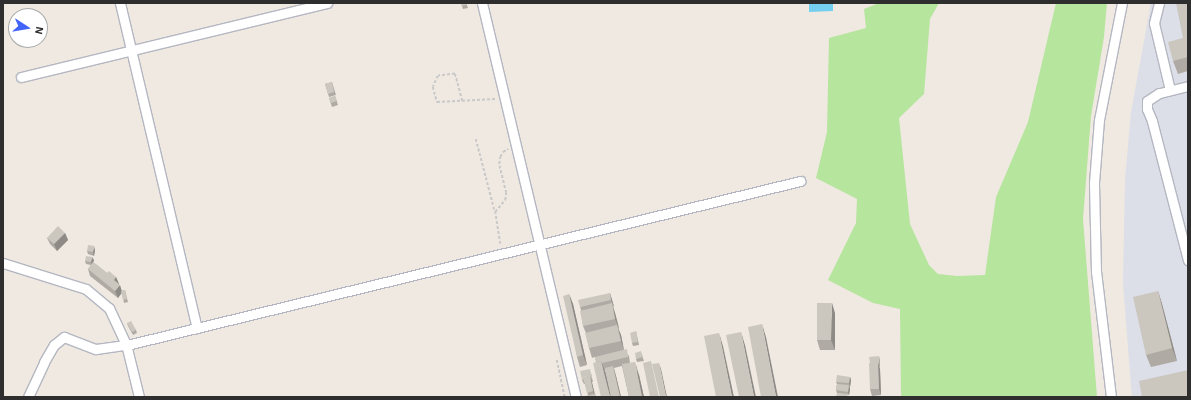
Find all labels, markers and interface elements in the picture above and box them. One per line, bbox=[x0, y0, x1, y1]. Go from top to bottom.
north arrow bbox=[8, 8, 48, 48]
text: N bbox=[33, 26, 45, 35]

